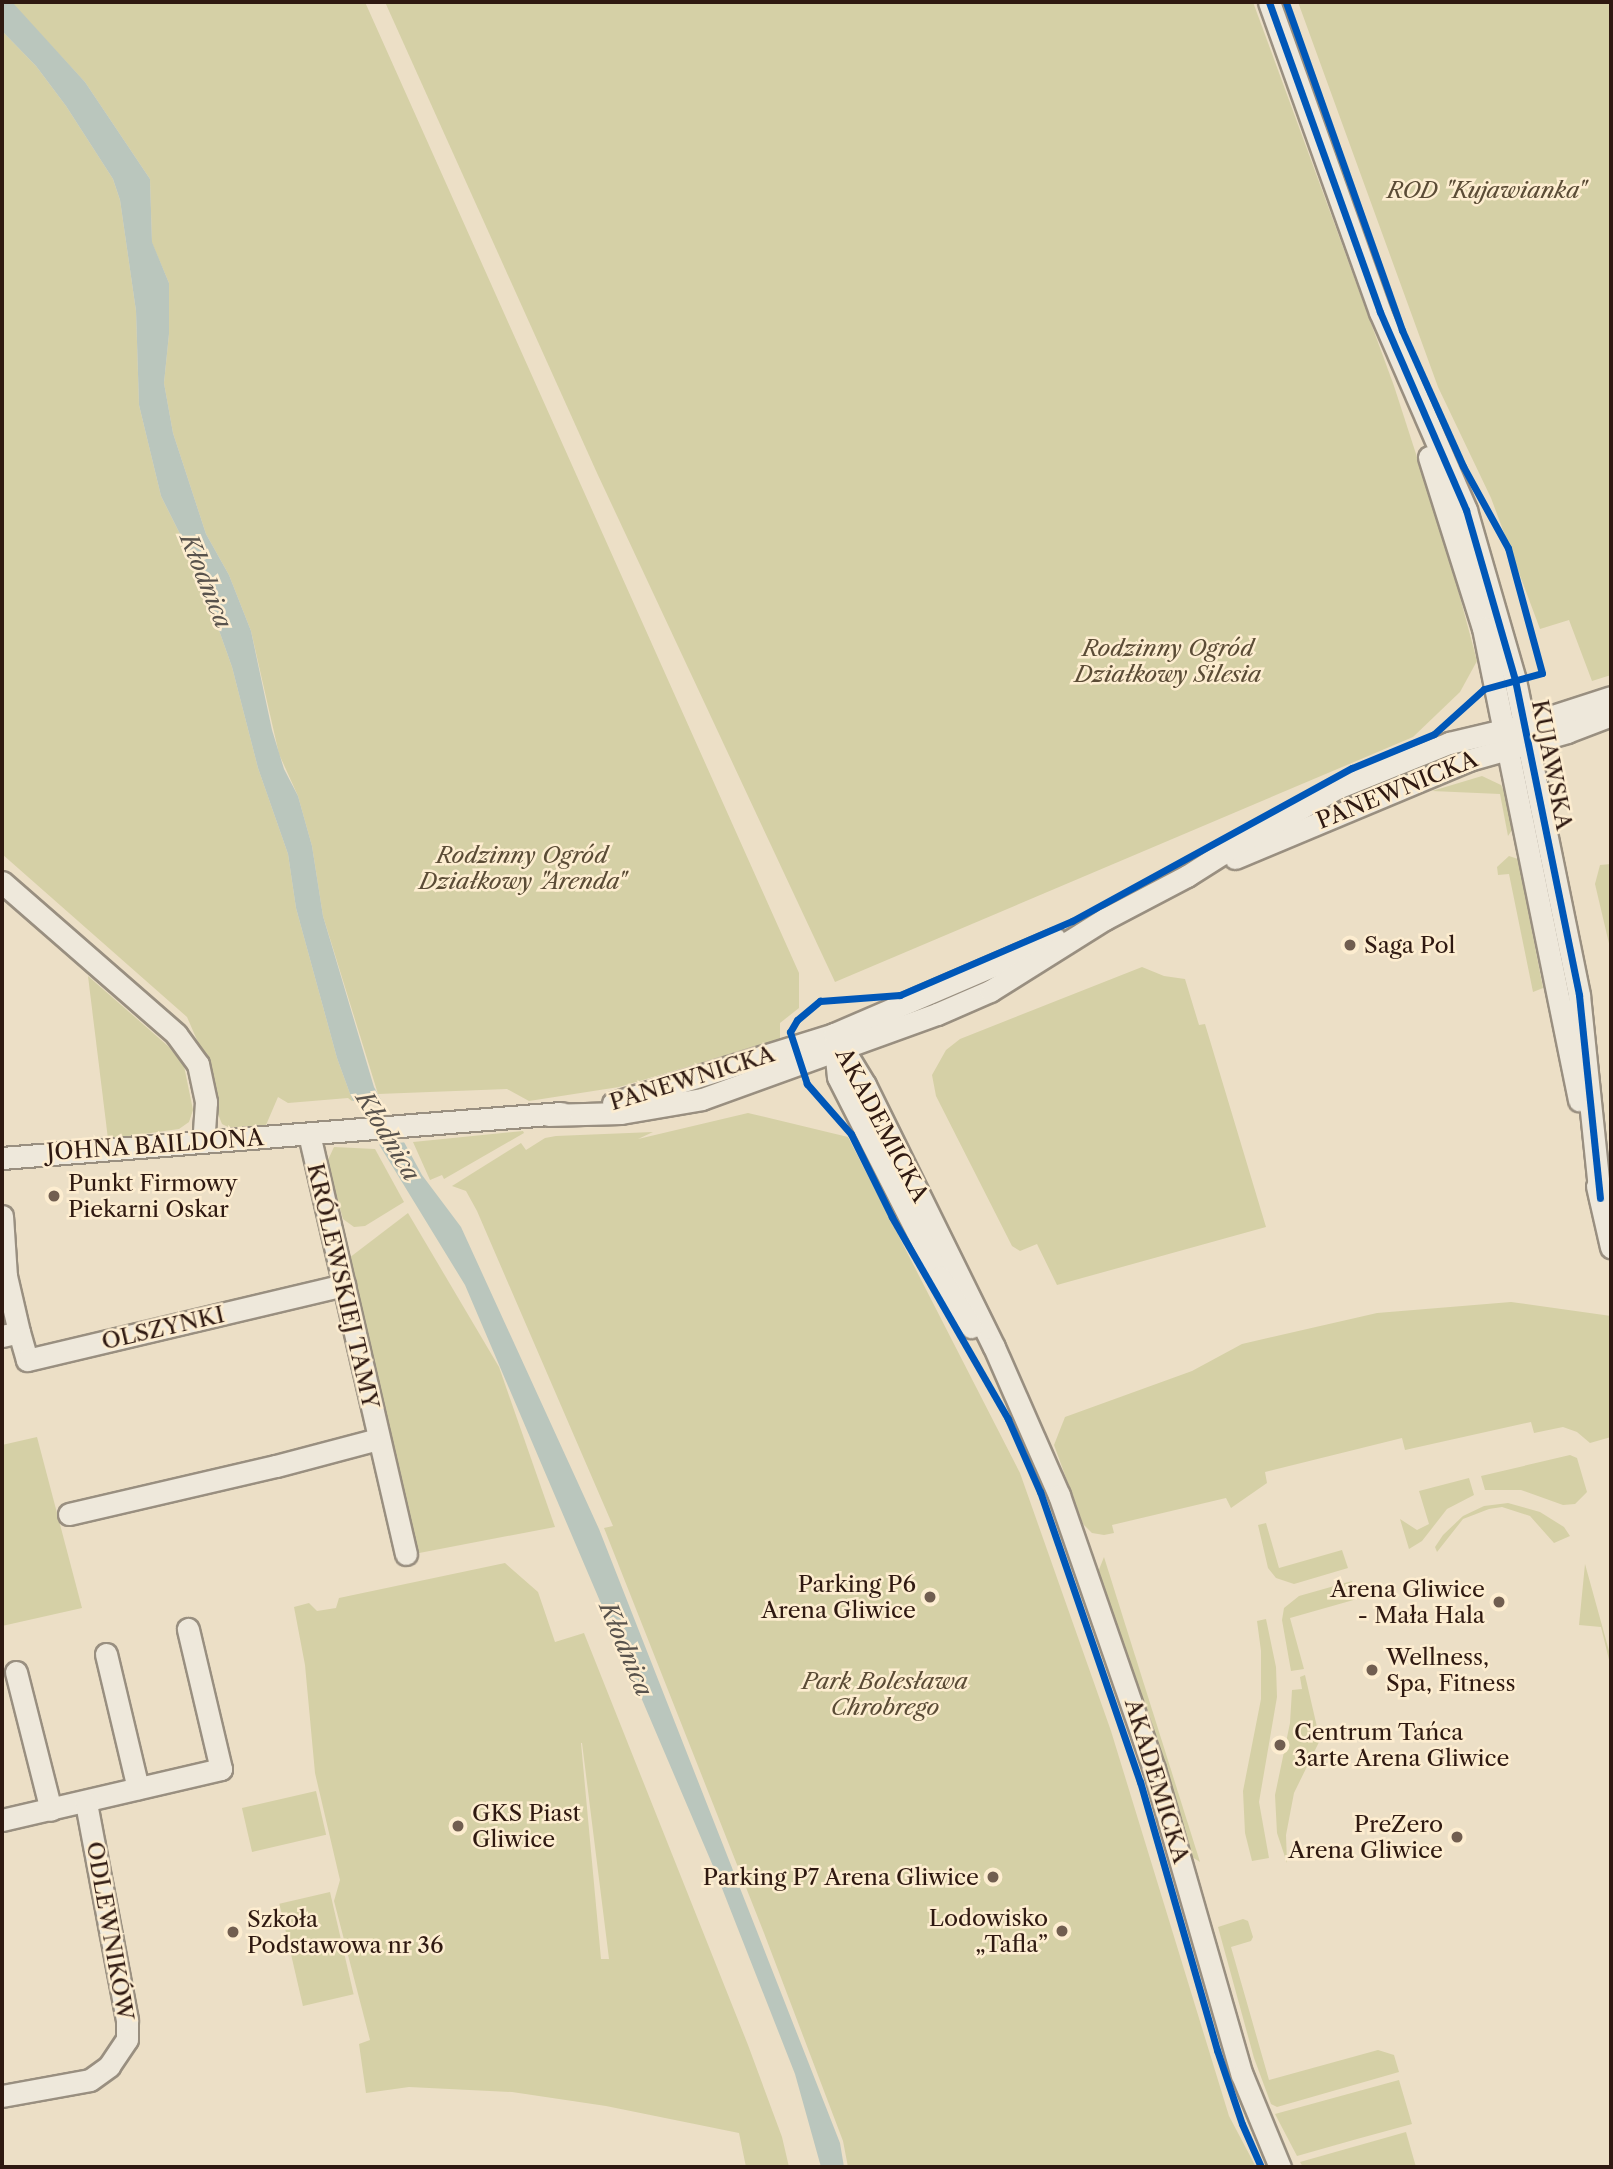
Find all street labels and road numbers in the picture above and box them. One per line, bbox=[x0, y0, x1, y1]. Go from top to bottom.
street label: KUJAWSKA bbox=[1526, 697, 1578, 833]
street label: PANEWNICKA bbox=[1313, 745, 1481, 835]
street label: PANEWNICKA bbox=[606, 1040, 778, 1116]
street label: AKADEMICKA bbox=[830, 1043, 934, 1207]
street label: JOHNA BAILDONA bbox=[45, 1124, 265, 1166]
street label: KRÓLEWSKIEJ TAMY bbox=[301, 1160, 385, 1412]
street label: OLSZYNKI bbox=[99, 1300, 227, 1356]
street label: AKADEMICKA bbox=[1119, 1695, 1195, 1867]
street label: ODLEWNIKÓW bbox=[81, 1839, 139, 2023]

